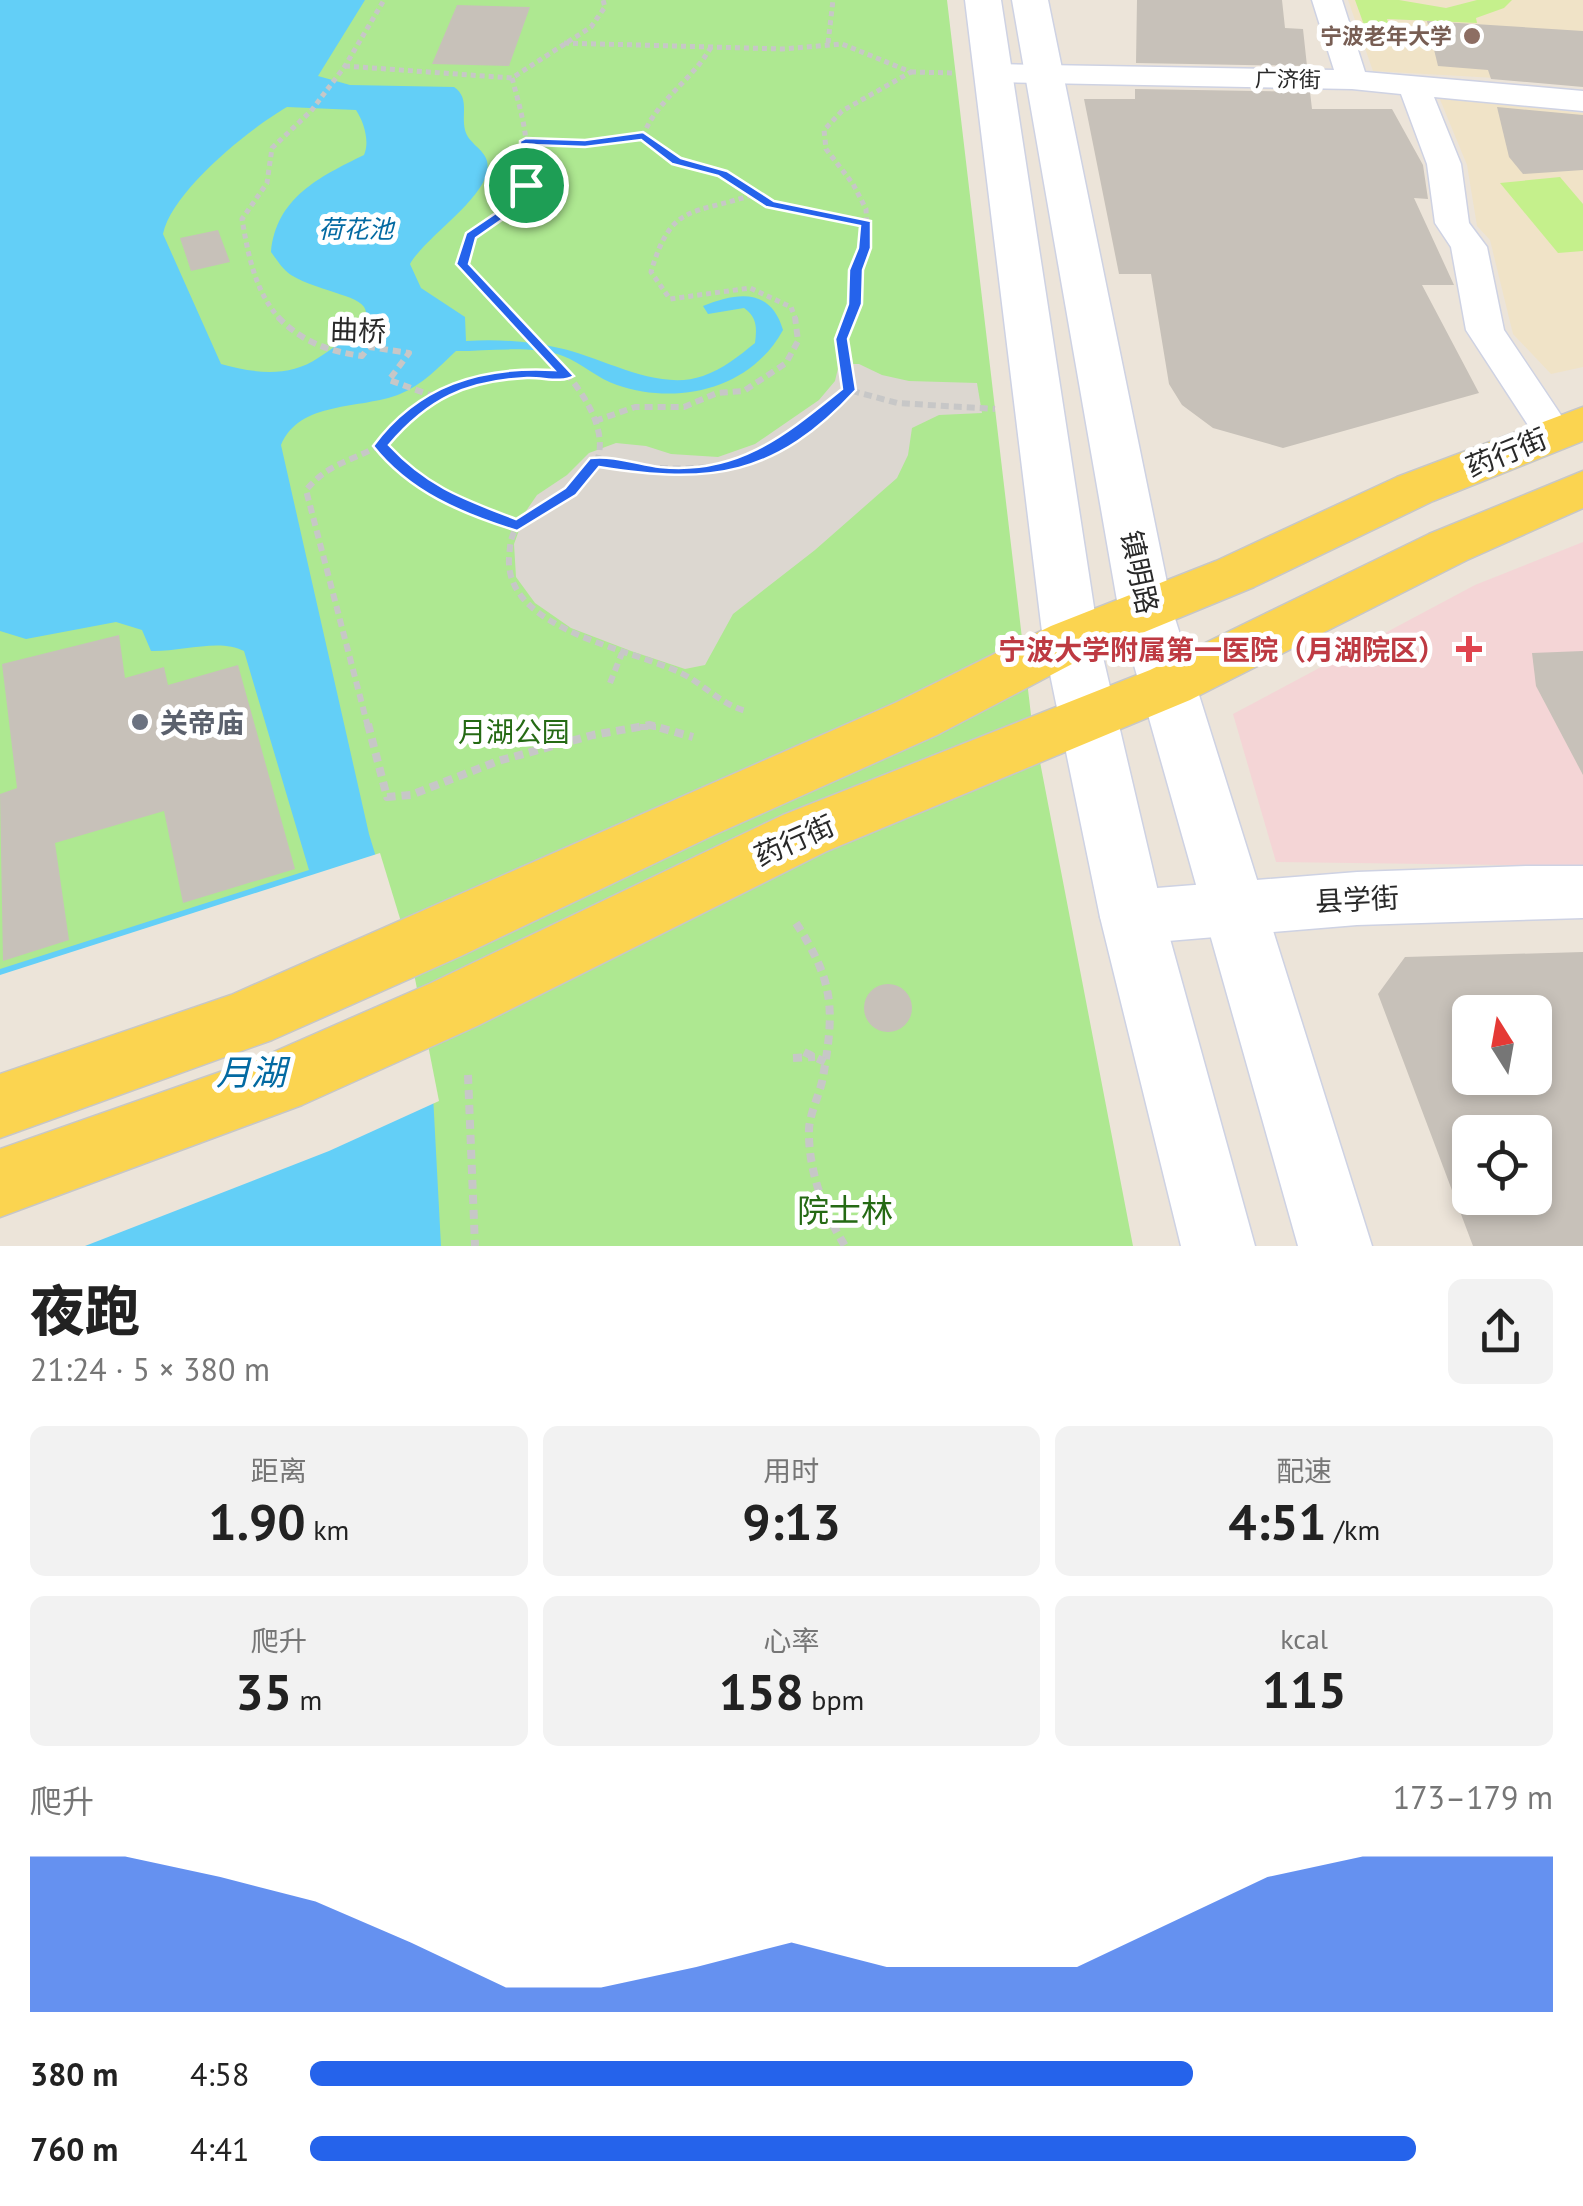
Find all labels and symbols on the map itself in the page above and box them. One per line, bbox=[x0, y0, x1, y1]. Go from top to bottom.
place label: 宁波老年大学 bbox=[1320, 22, 1452, 50]
marker: 宁波老年大学 bbox=[1461, 25, 1483, 47]
street label: 广济街 bbox=[1255, 64, 1321, 94]
pin bbox=[484, 143, 569, 228]
water label: 荷花池 bbox=[318, 213, 396, 245]
street label: 曲桥 bbox=[329, 311, 387, 349]
street label: 药行街 bbox=[1460, 419, 1552, 485]
street label: 镇明路 bbox=[1113, 527, 1167, 617]
place label: 宁波大学附属第一医院（月湖院区） bbox=[998, 631, 1446, 668]
marker: 宁波大学附属第一医院（月湖院区） bbox=[1456, 636, 1482, 662]
place label: 关帝庙 bbox=[160, 704, 244, 741]
marker: 关帝庙 bbox=[129, 711, 151, 733]
park label: 月湖公园 bbox=[458, 713, 570, 750]
street label: 药行街 bbox=[748, 806, 840, 874]
street label: 县学街 bbox=[1314, 878, 1400, 920]
north arrow bbox=[1452, 995, 1552, 1095]
water label: 月湖 bbox=[216, 1049, 291, 1095]
park label: 院士林 bbox=[797, 1189, 893, 1231]

